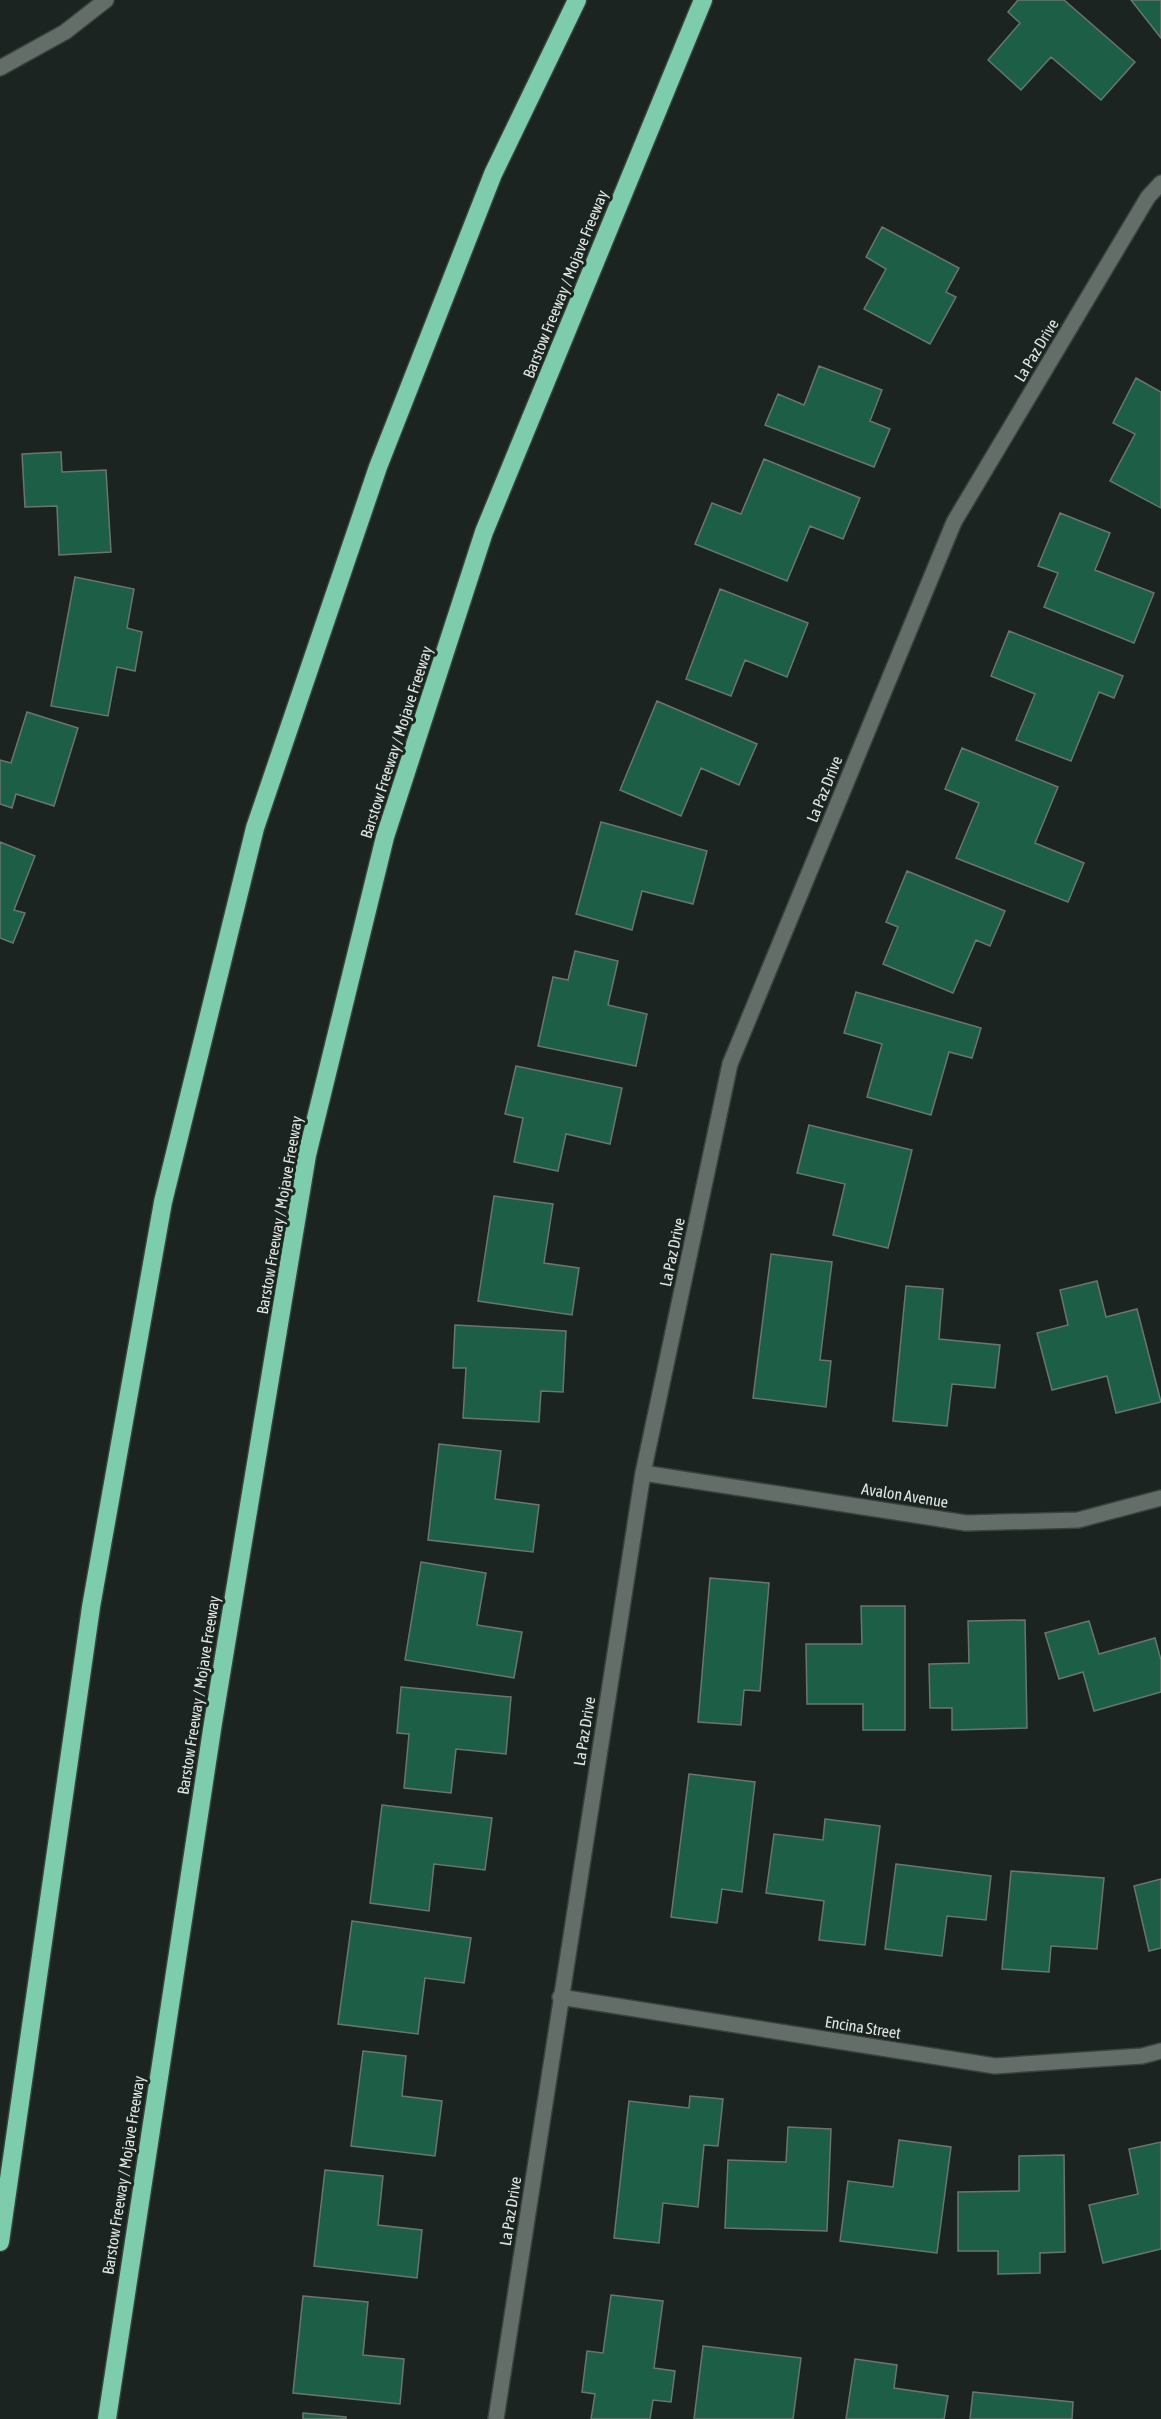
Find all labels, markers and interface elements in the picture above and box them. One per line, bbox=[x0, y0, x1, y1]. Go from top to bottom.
street label: Barstow Freeway / Mojave Freeway bbox=[519, 187, 612, 381]
street label: La Paz Drive bbox=[1010, 315, 1062, 385]
street label: Barstow Freeway / Mojave Freeway bbox=[356, 643, 437, 841]
street label: La Paz Drive bbox=[803, 753, 845, 825]
street label: Barstow Freeway / Mojave Freeway bbox=[253, 1114, 306, 1316]
street label: La Paz Drive bbox=[656, 1216, 688, 1288]
street label: Avalon Avenue bbox=[860, 1479, 950, 1511]
street label: Barstow Freeway / Mojave Freeway bbox=[173, 1594, 224, 1796]
street label: La Paz Drive bbox=[570, 1695, 598, 1767]
street label: Encina Street bbox=[824, 2012, 903, 2042]
street label: Barstow Freeway / Mojave Freeway bbox=[98, 2074, 149, 2276]
street label: La Paz Drive bbox=[496, 2175, 524, 2247]

